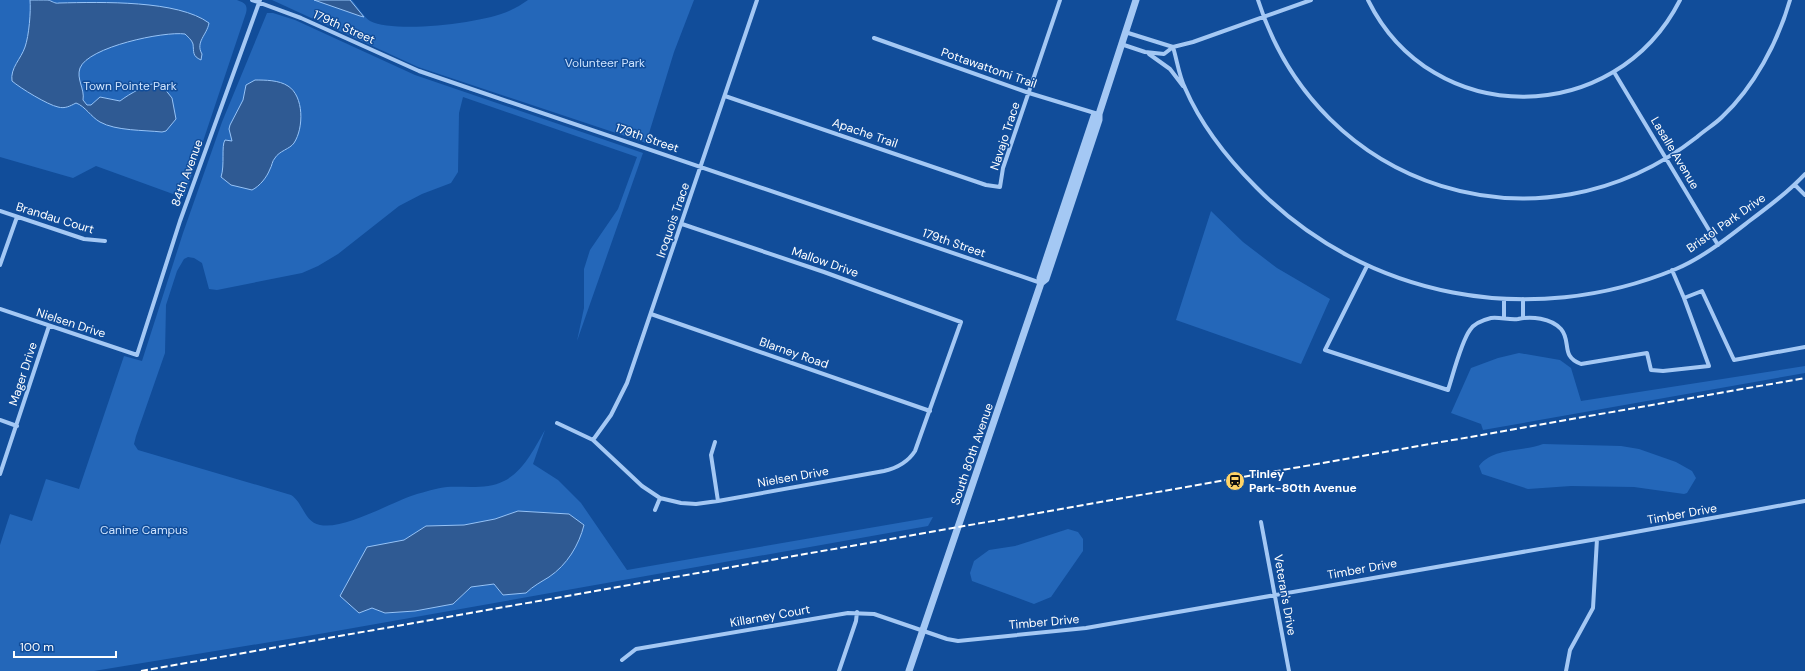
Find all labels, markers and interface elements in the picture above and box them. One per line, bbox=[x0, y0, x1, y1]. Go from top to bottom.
street label: 179th Street bbox=[311, 6, 378, 48]
street label: Pottawattomi Trail bbox=[939, 44, 1039, 92]
park label: Volunteer Park bbox=[565, 55, 645, 71]
park label: Town Pointe Park bbox=[83, 78, 177, 94]
street label: Navajo Trace bbox=[986, 100, 1024, 172]
street label: Apache Trail bbox=[830, 114, 900, 152]
street label: Lasalle Avenue bbox=[1647, 114, 1703, 192]
street label: 179th Street bbox=[613, 120, 681, 156]
street label: 84th Avenue bbox=[167, 137, 207, 209]
street label: Iroquois Trace bbox=[653, 180, 693, 260]
street label: Bristol Park Drive bbox=[1683, 190, 1769, 256]
street label: Brandau Court bbox=[14, 199, 96, 238]
street label: 179th Street bbox=[920, 225, 988, 261]
street label: Mallow Drive bbox=[789, 243, 861, 281]
street label: Nielsen Drive bbox=[34, 304, 108, 342]
street label: Blarney Road bbox=[757, 334, 831, 372]
street label: Mager Drive bbox=[5, 340, 41, 408]
street label: South 80th Avenue bbox=[947, 401, 997, 507]
street label: Nielsen Drive bbox=[756, 463, 830, 491]
place label: Tinley Park-80th Avenue bbox=[1249, 466, 1357, 496]
station icon: Tinley Park-80th Avenue bbox=[1224, 470, 1246, 492]
street label: Timber Drive bbox=[1646, 500, 1718, 528]
park label: Canine Campus bbox=[100, 522, 188, 538]
street label: Veteran's Drive bbox=[1270, 553, 1300, 637]
street label: Timber Drive bbox=[1326, 555, 1398, 583]
street label: Killarney Court bbox=[729, 601, 812, 631]
street label: Timber Drive bbox=[1008, 611, 1080, 633]
scale bar bbox=[14, 633, 116, 659]
text: 100 m bbox=[20, 639, 54, 655]

